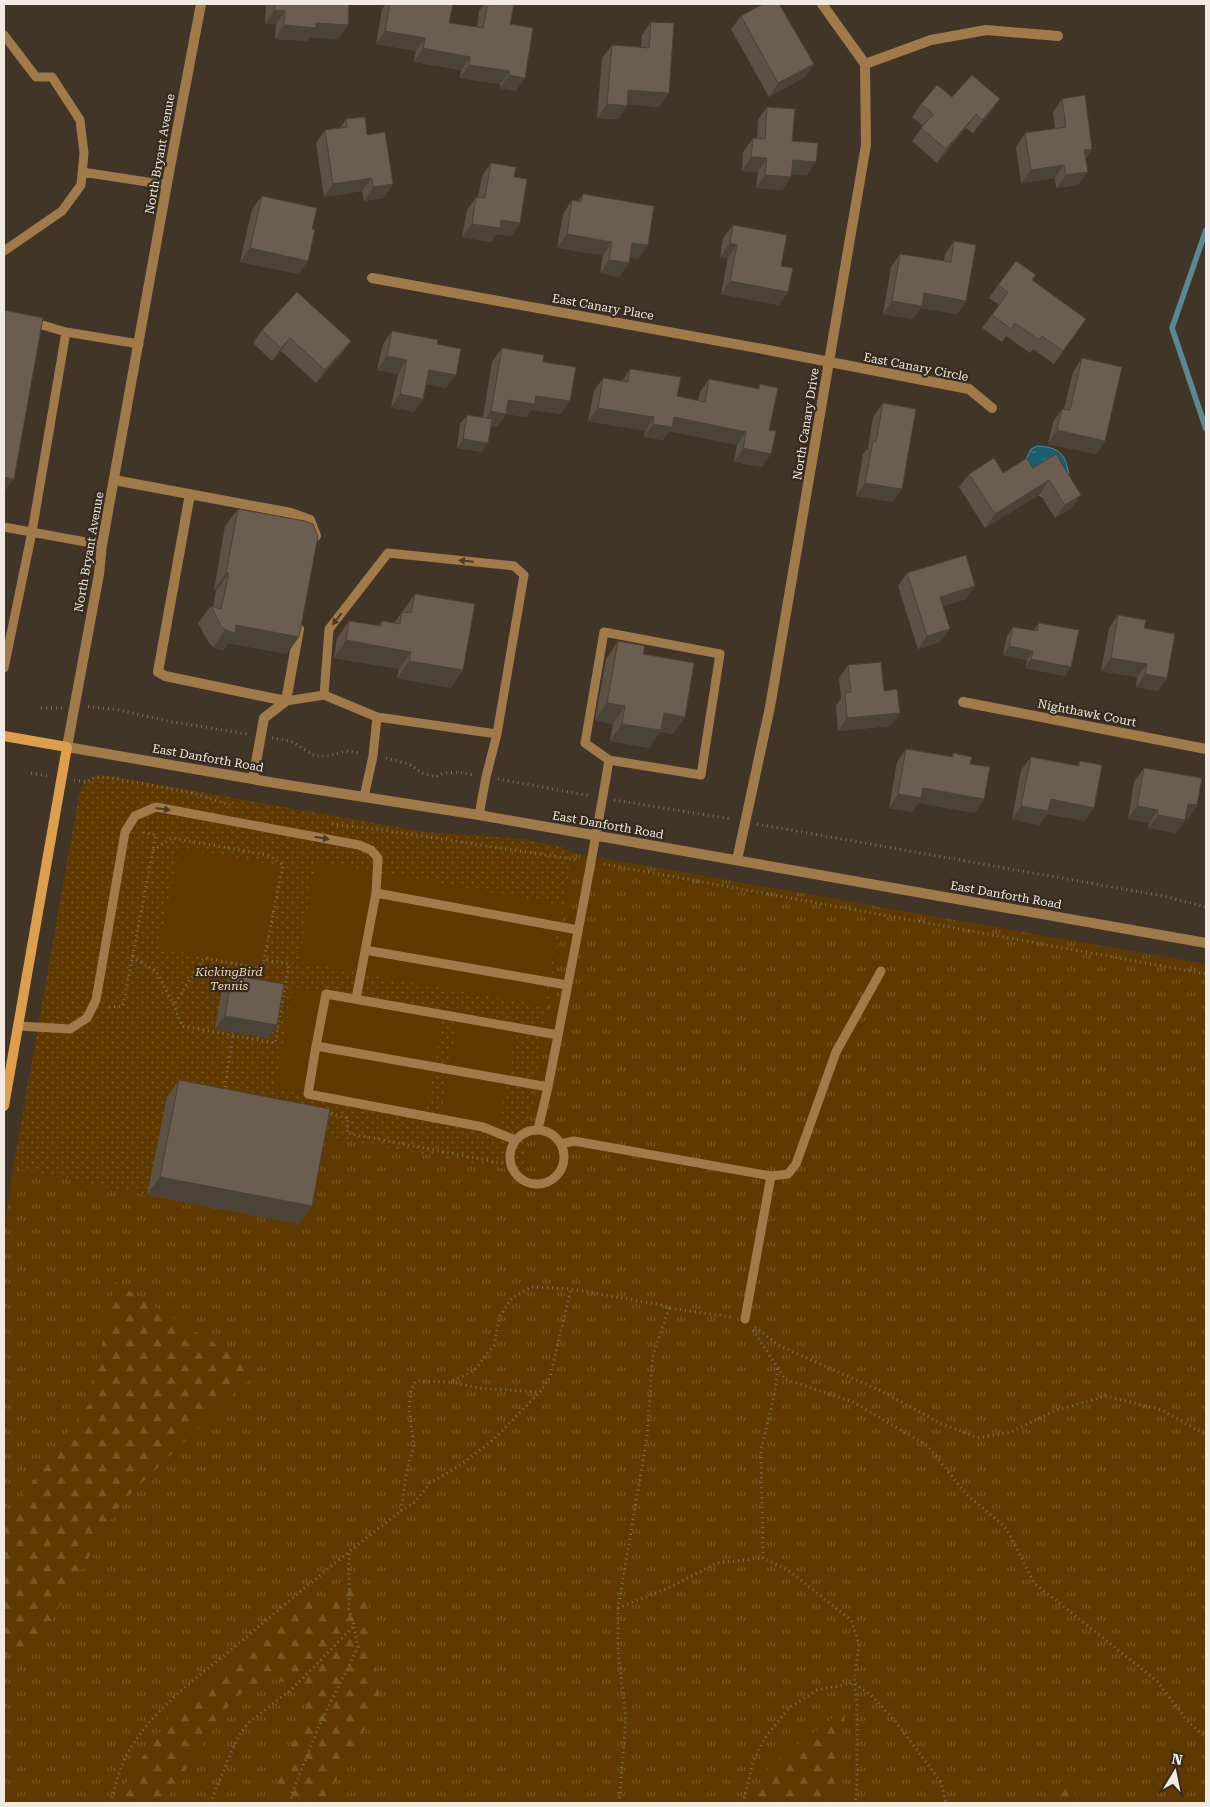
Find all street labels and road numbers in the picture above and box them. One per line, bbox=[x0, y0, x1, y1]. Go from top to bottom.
street label: North Bryant Avenue bbox=[143, 92, 178, 215]
street label: East Canary Place bbox=[551, 291, 655, 323]
street label: East Canary Circle bbox=[862, 350, 970, 384]
street label: North Canary Drive bbox=[790, 367, 822, 481]
street label: North Bryant Avenue bbox=[72, 490, 107, 613]
street label: Nighthawk Court bbox=[1036, 697, 1138, 730]
street label: East Danforth Road bbox=[151, 741, 265, 775]
street label: East Danforth Road bbox=[551, 808, 665, 842]
street label: East Danforth Road bbox=[949, 878, 1063, 912]

